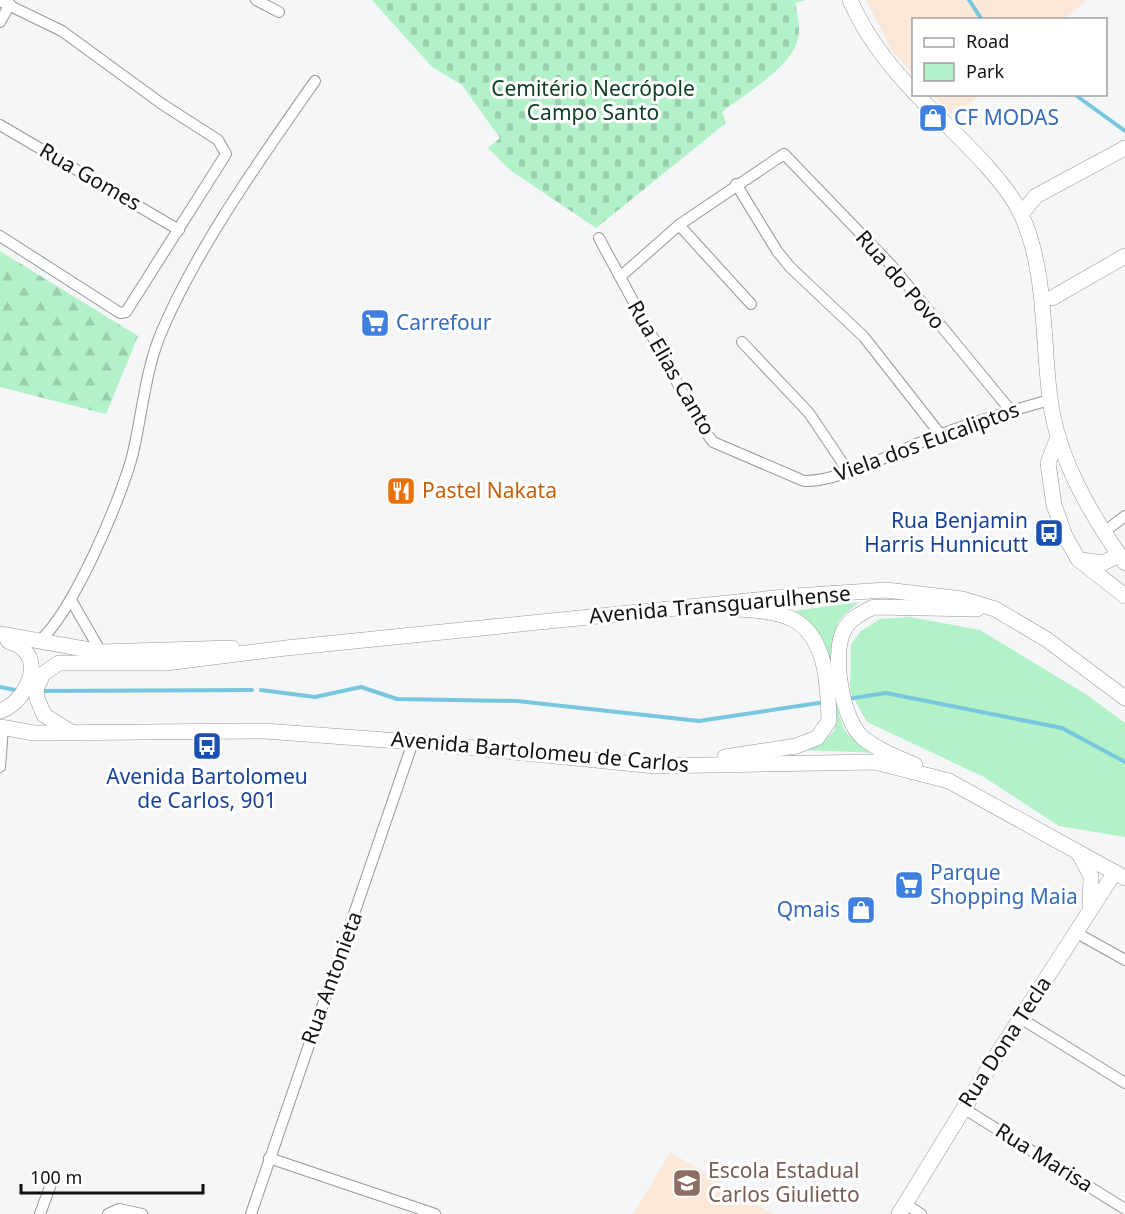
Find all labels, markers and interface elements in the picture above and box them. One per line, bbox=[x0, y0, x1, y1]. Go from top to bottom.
legend bbox=[912, 18, 1107, 96]
text: Road bbox=[966, 29, 1009, 53]
text: Park bbox=[966, 59, 1004, 83]
park label: Cemitério Necrópole Campo Santo bbox=[491, 74, 695, 126]
shop icon: CF MODAS bbox=[917, 102, 949, 134]
place label: CF MODAS bbox=[954, 103, 1059, 131]
street label: Rua Gomes bbox=[35, 136, 146, 216]
street label: Rua do Povo bbox=[850, 224, 952, 335]
street label: Rua Elias Canto bbox=[622, 295, 722, 440]
supermarket icon: Carrefour bbox=[359, 307, 391, 339]
place label: Carrefour bbox=[396, 308, 492, 336]
street label: Viela dos Eucaliptos bbox=[831, 395, 1023, 487]
restaurant icon: Pastel Nakata bbox=[385, 475, 417, 507]
place label: Pastel Nakata bbox=[422, 476, 557, 504]
place label: Rua Benjamin Harris Hunnicutt bbox=[864, 506, 1028, 558]
bus stop icon: Rua Benjamin Harris Hunnicutt bbox=[1033, 517, 1065, 549]
street label: Avenida Transguarulhense bbox=[588, 579, 852, 629]
street label: Avenida Bartolomeu de Carlos bbox=[390, 724, 690, 778]
bus stop icon: Avenida Bartolomeu de Carlos, 901 bbox=[191, 730, 223, 762]
place label: Avenida Bartolomeu de Carlos, 901 bbox=[106, 762, 308, 814]
place label: Parque Shopping Maia bbox=[930, 858, 1078, 910]
supermarket icon: Parque Shopping Maia bbox=[893, 869, 925, 901]
shop icon: Qmais bbox=[845, 894, 877, 926]
place label: Qmais bbox=[777, 895, 840, 923]
street label: Rua Antonieta bbox=[294, 907, 368, 1048]
street label: Rua Dona Tecla bbox=[951, 971, 1057, 1112]
street label: Rua Marisa bbox=[990, 1116, 1099, 1198]
place label: Escola Estadual Carlos Giulietto bbox=[708, 1156, 860, 1208]
scale bar bbox=[21, 1157, 202, 1195]
text: 100 m bbox=[30, 1165, 82, 1189]
school or university icon: Escola Estadual Carlos Giulietto bbox=[671, 1167, 703, 1199]

